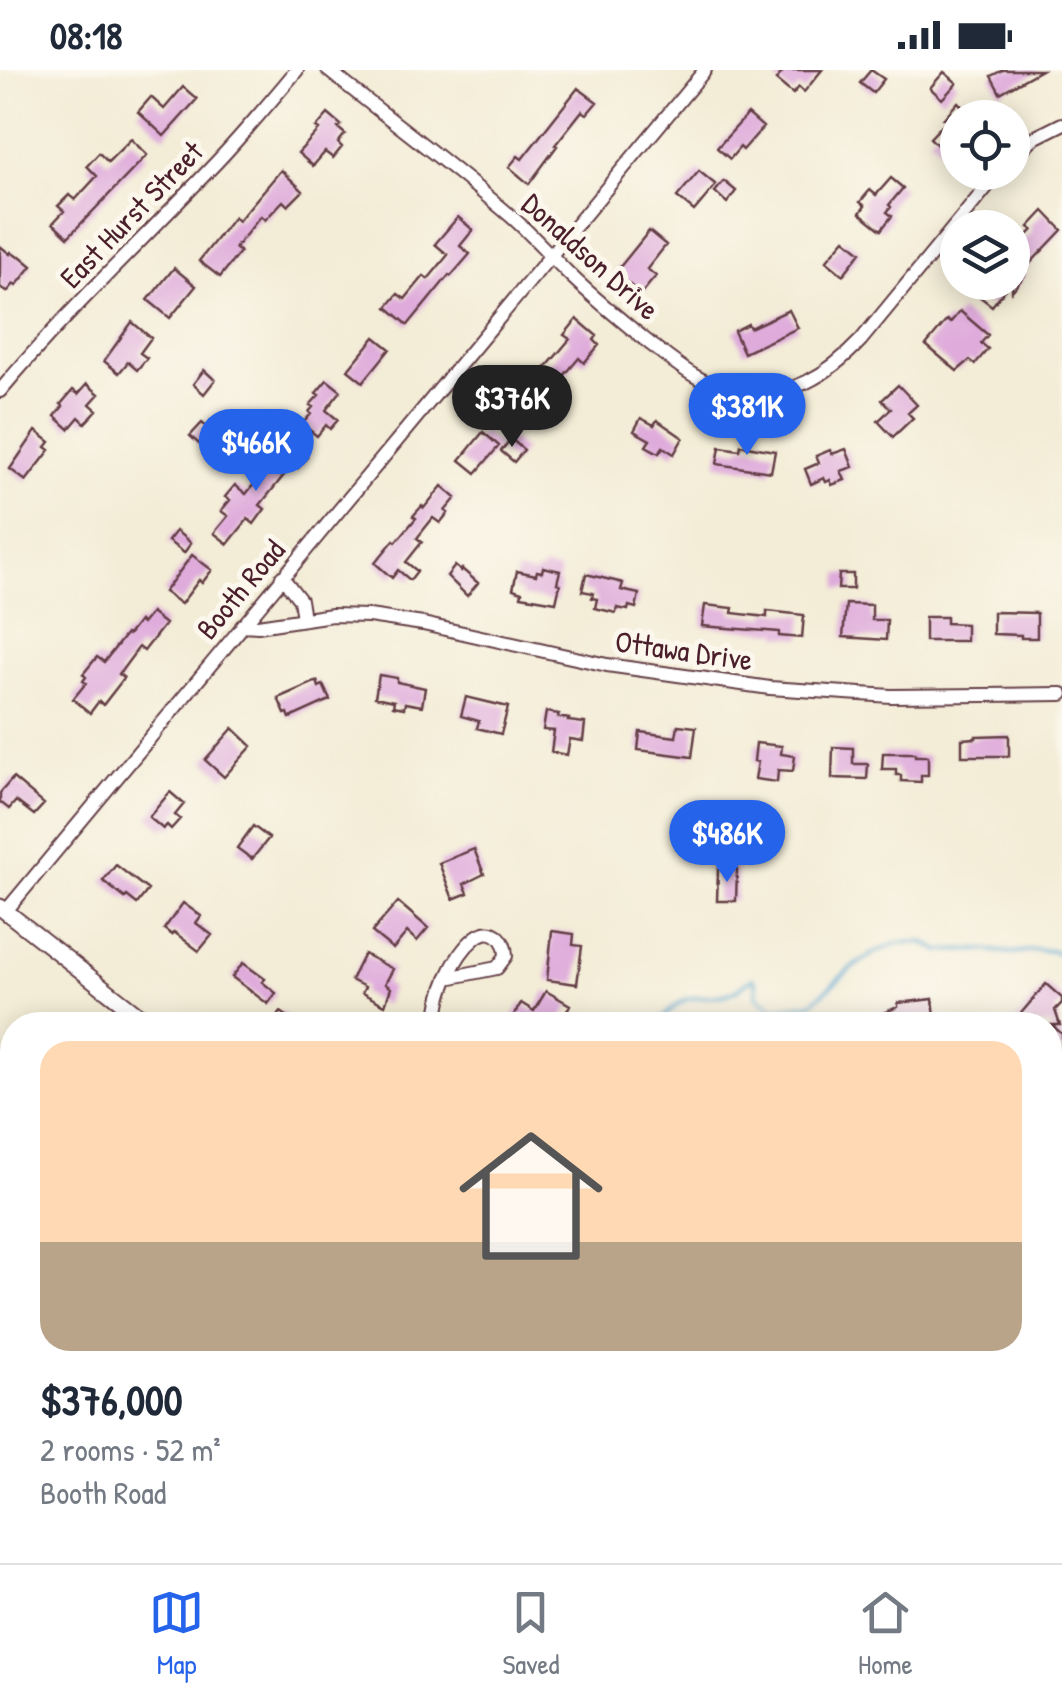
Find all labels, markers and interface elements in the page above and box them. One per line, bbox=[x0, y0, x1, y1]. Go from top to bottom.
text: 08:18 bbox=[50, 9, 123, 61]
map controls bbox=[940, 100, 1030, 300]
button: locate bbox=[940, 100, 1030, 190]
street label: East Hurst Street bbox=[51, 131, 212, 296]
street label: Donaldson Drive bbox=[514, 184, 668, 328]
button: layers bbox=[940, 210, 1030, 300]
pin: $376K bbox=[442, 365, 582, 450]
pin: $381K bbox=[677, 373, 817, 458]
text: $376K bbox=[474, 376, 550, 419]
text: $381K bbox=[711, 384, 783, 427]
pin: $466K bbox=[186, 409, 326, 494]
text: $466K bbox=[221, 420, 291, 463]
street label: Booth Road bbox=[187, 531, 294, 647]
street label: Ottawa Drive bbox=[613, 621, 755, 679]
pin: $486K bbox=[657, 800, 797, 885]
text: $486K bbox=[691, 811, 763, 854]
icon: home bbox=[441, 1106, 621, 1286]
text: $376,000 bbox=[40, 1371, 183, 1428]
text: 2 rooms · 52 m² bbox=[40, 1428, 221, 1471]
text: Booth Road bbox=[40, 1471, 166, 1514]
tab: Map bbox=[149, 1585, 204, 1683]
tab: Saved bbox=[502, 1585, 560, 1683]
tab: Home bbox=[858, 1585, 913, 1683]

